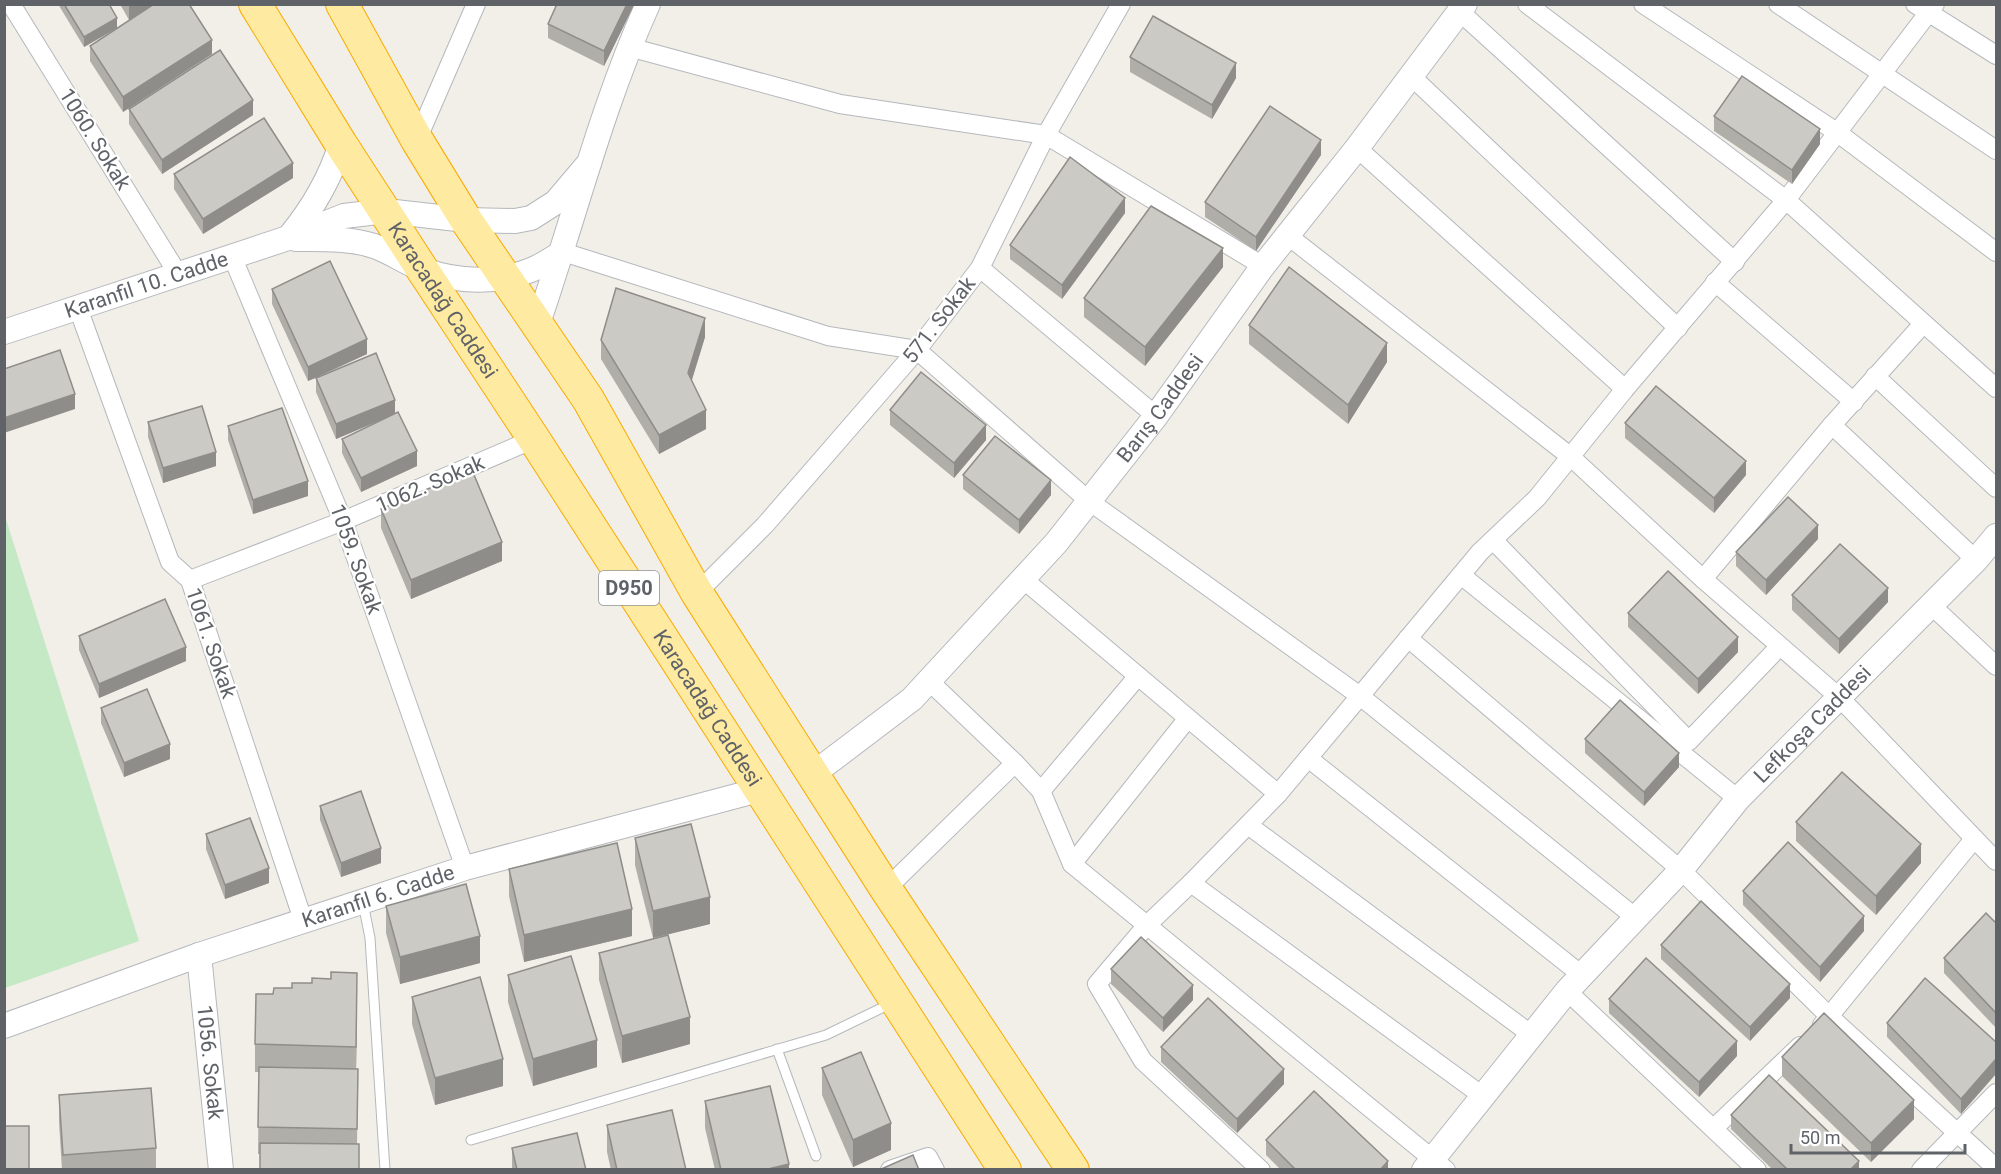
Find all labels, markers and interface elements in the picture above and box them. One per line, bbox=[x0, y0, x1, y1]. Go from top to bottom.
street label: 1060. Sokak bbox=[54, 84, 136, 194]
street label: Karacadağ Caddesi bbox=[383, 218, 503, 383]
street label: Karanfil 10. Cadde bbox=[62, 247, 231, 323]
street label: 571. Sokak bbox=[898, 272, 980, 368]
street label: Barış Caddesi bbox=[1112, 349, 1208, 467]
street label: 1062. Sokak bbox=[372, 450, 488, 518]
street label: 1059. Sokak bbox=[325, 501, 387, 618]
road number: D950 bbox=[599, 571, 659, 605]
street label: 1061. Sokak bbox=[181, 585, 241, 702]
street label: Karacadağ Caddesi bbox=[648, 625, 767, 791]
street label: Lefkoşa Caddesi bbox=[1749, 661, 1876, 788]
street label: Karanfil 6. Cadde bbox=[299, 860, 457, 933]
street label: 1056. Sokak bbox=[192, 1004, 228, 1121]
scale bar bbox=[1791, 1117, 1965, 1155]
text: 50 m bbox=[1800, 1127, 1840, 1148]

